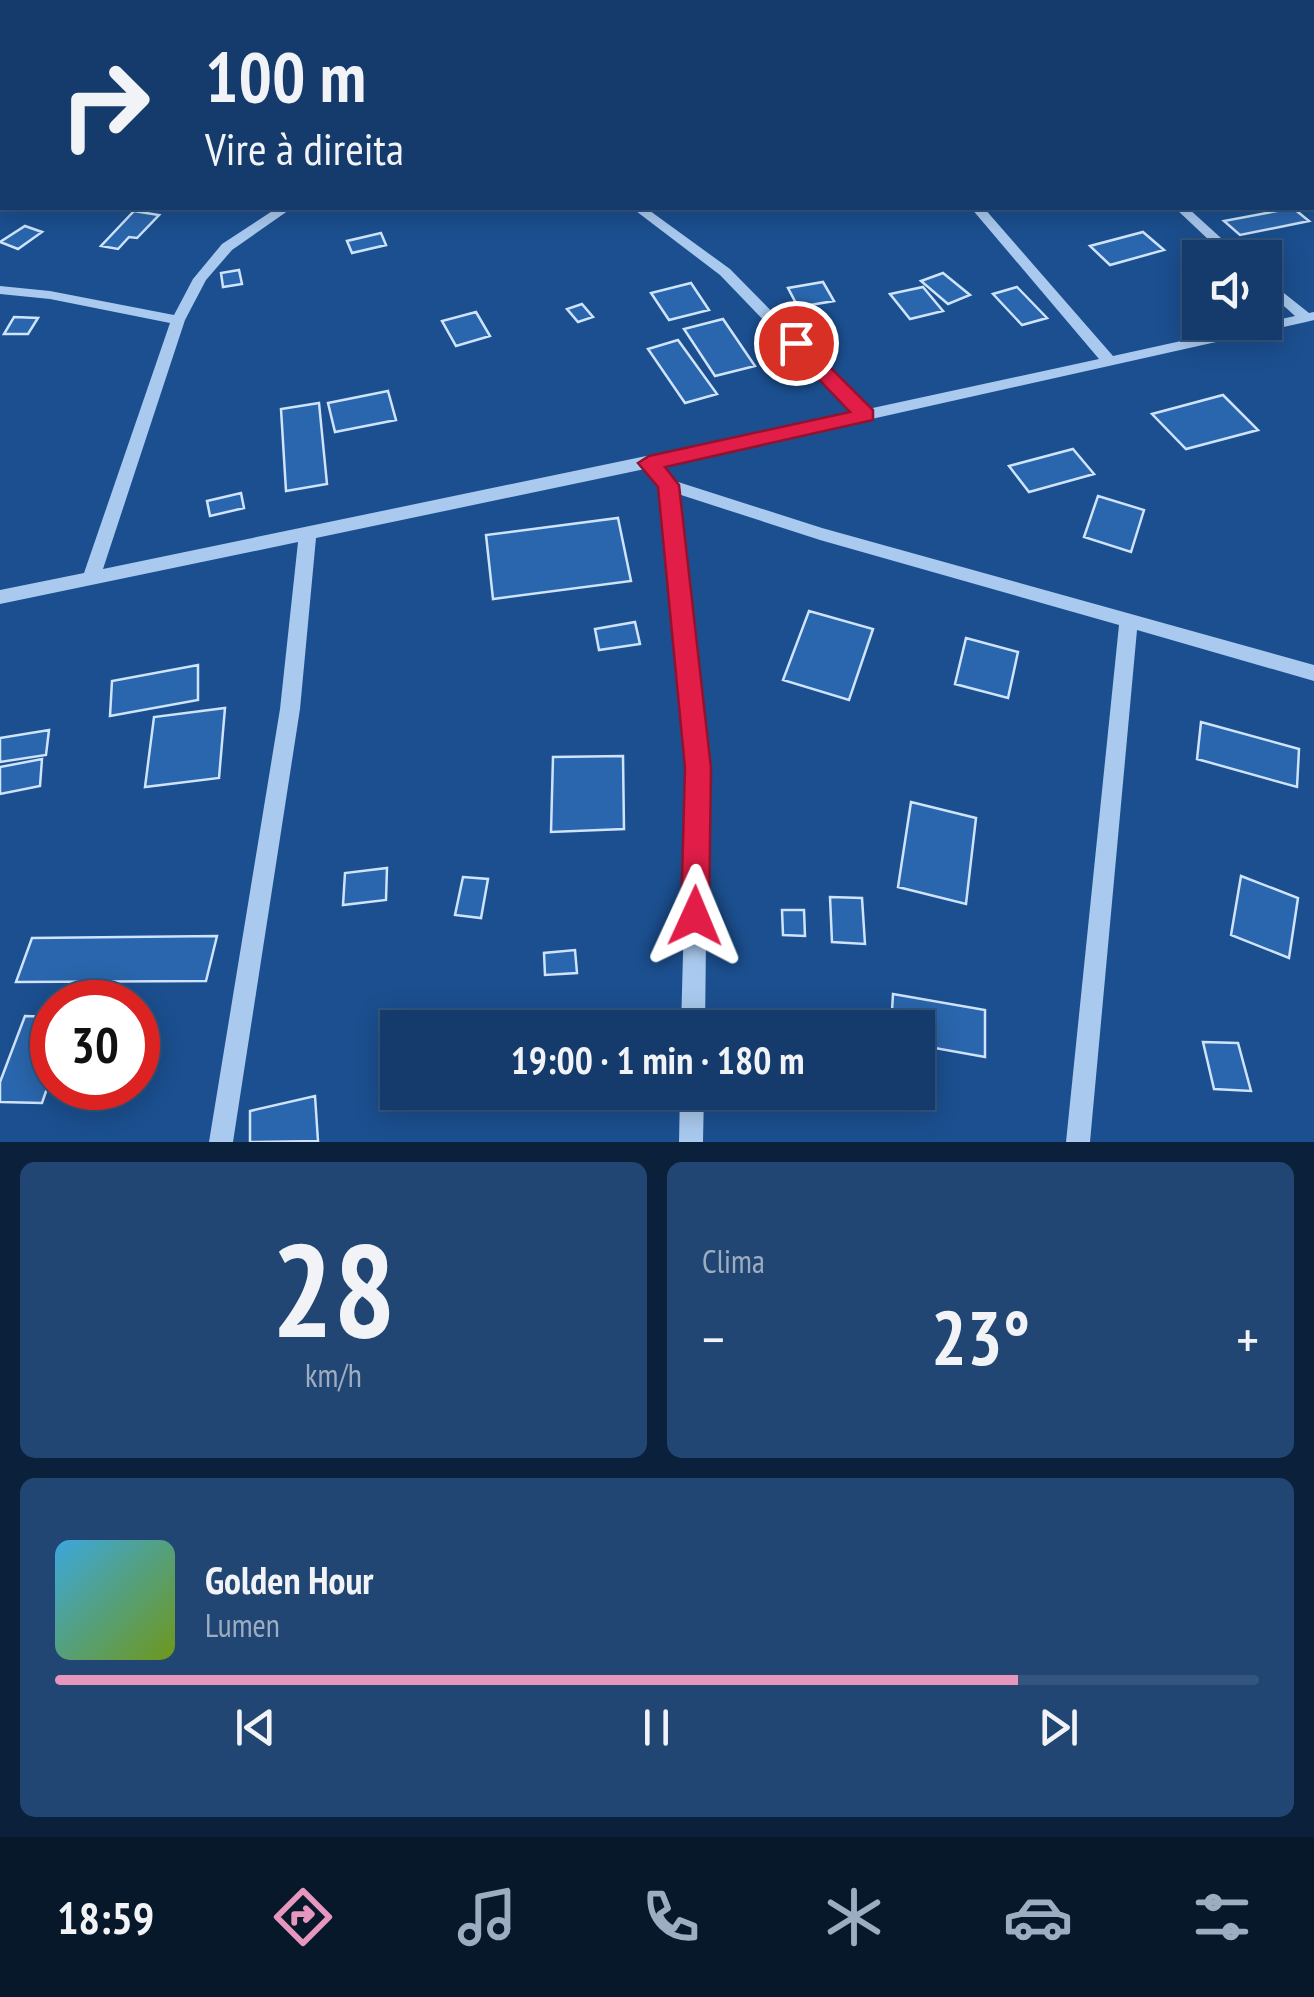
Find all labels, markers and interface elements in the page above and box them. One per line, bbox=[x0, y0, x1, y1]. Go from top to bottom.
text: 100 m bbox=[205, 31, 366, 121]
icon: right bbox=[40, 40, 170, 170]
text: Vire à direita bbox=[205, 119, 404, 177]
map controls bbox=[1182, 240, 1282, 340]
button: sound bbox=[1182, 240, 1282, 340]
pin bbox=[754, 301, 839, 386]
icon: arrive bbox=[769, 316, 824, 371]
position arrow bbox=[643, 864, 747, 968]
speed limit sign: 30 bbox=[30, 980, 160, 1110]
text: 19:00 · 1 min · 180 m bbox=[511, 1035, 804, 1084]
text: 28 bbox=[271, 1205, 396, 1373]
text: Clima bbox=[702, 1240, 765, 1282]
text: 23° bbox=[931, 1289, 1030, 1386]
text: − bbox=[702, 1303, 725, 1374]
text: + bbox=[1236, 1303, 1259, 1374]
text: km/h bbox=[305, 1354, 362, 1396]
text: Golden Hour bbox=[205, 1555, 374, 1604]
text: Lumen bbox=[205, 1604, 280, 1646]
icon: previous bbox=[228, 1700, 283, 1755]
icon: pause bbox=[629, 1700, 684, 1755]
icon: next bbox=[1031, 1700, 1086, 1755]
icon: directions bbox=[268, 1882, 338, 1952]
icon: music bbox=[452, 1882, 522, 1952]
icon: phone bbox=[636, 1882, 706, 1952]
icon: climate bbox=[819, 1882, 889, 1952]
icon: car bbox=[1003, 1882, 1073, 1952]
icon: filters bbox=[1187, 1882, 1257, 1952]
text: 18:59 bbox=[57, 1888, 154, 1946]

